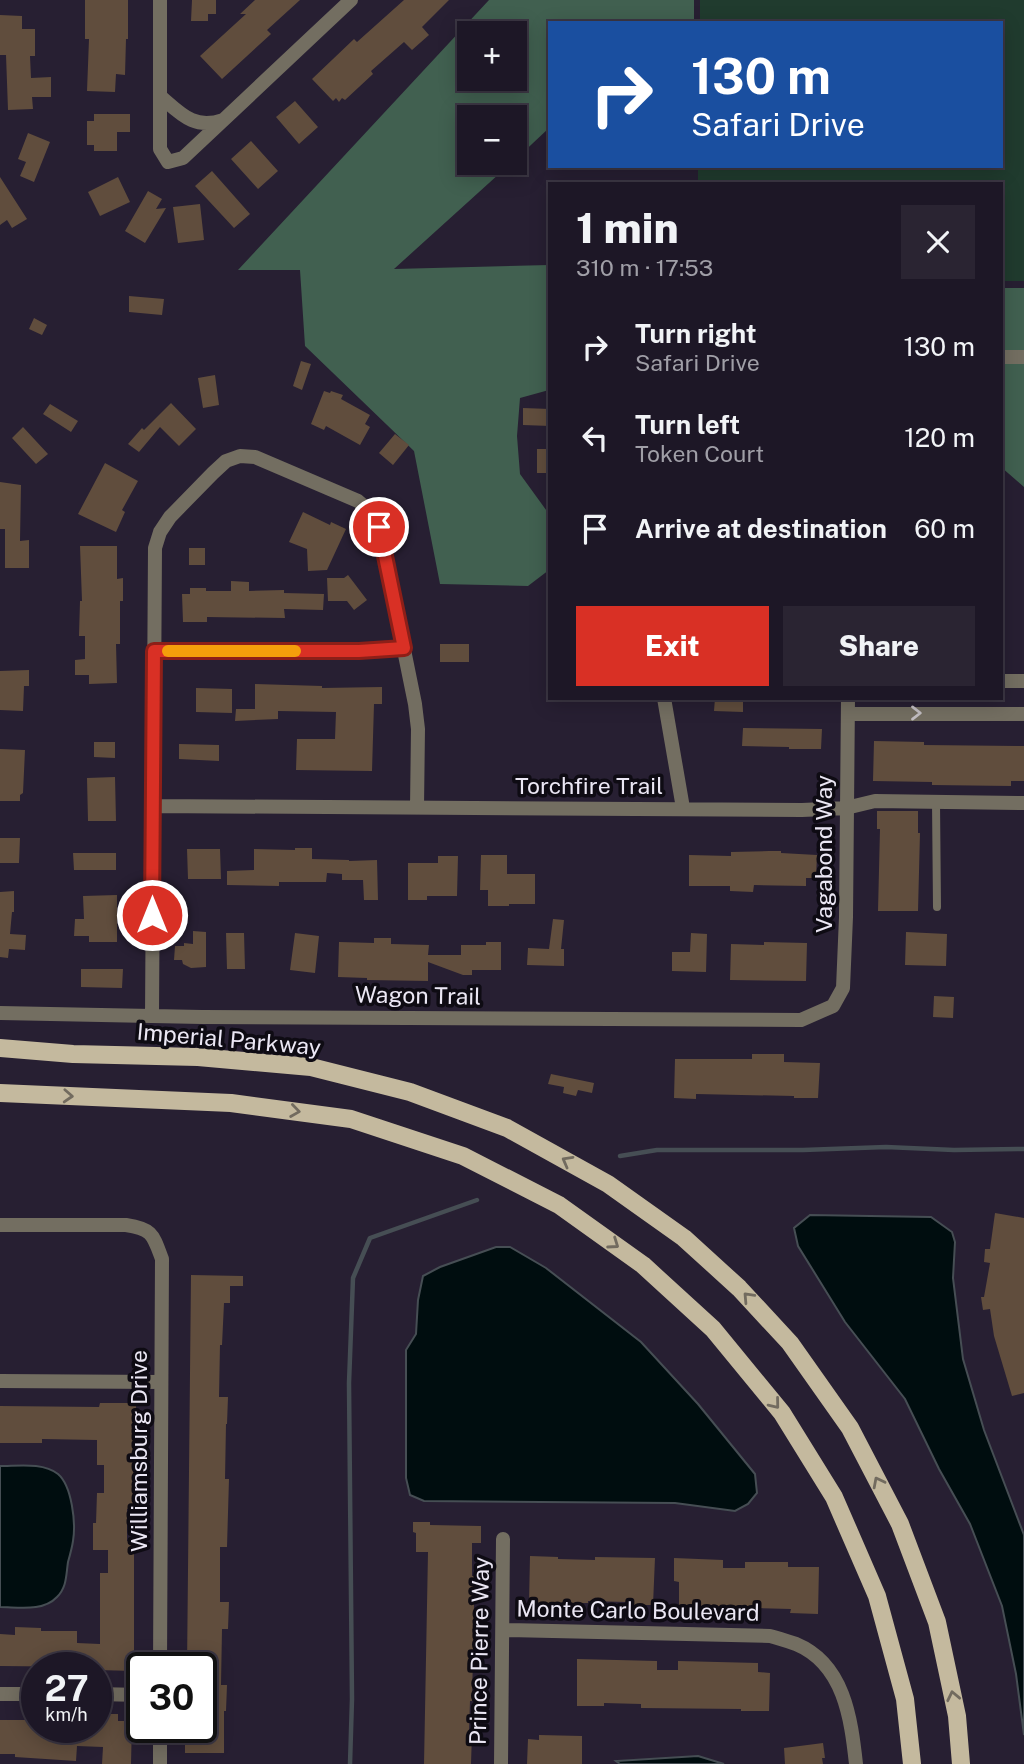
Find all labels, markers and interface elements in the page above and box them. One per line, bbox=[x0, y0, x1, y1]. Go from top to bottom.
map controls bbox=[457, 21, 527, 175]
button: + bbox=[457, 21, 527, 91]
text: 130 m bbox=[691, 47, 831, 105]
icon: right bbox=[576, 49, 667, 140]
button: − bbox=[457, 105, 527, 175]
text: Safari Drive bbox=[691, 106, 865, 143]
text: 1 min bbox=[576, 203, 679, 252]
button: close bbox=[901, 205, 975, 279]
text: 310 m · 17:53 bbox=[576, 254, 713, 281]
text: Turn right bbox=[635, 318, 757, 349]
icon: right bbox=[576, 328, 614, 366]
text: 130 m bbox=[903, 331, 975, 362]
text: Safari Drive bbox=[635, 349, 760, 376]
text: Turn left bbox=[635, 409, 740, 440]
icon: left bbox=[576, 419, 614, 457]
text: 120 m bbox=[904, 422, 975, 453]
text: Token Court bbox=[635, 440, 764, 467]
pin bbox=[349, 497, 409, 557]
icon: arrive bbox=[360, 508, 398, 546]
icon: arrive bbox=[576, 510, 614, 548]
text: Arrive at destination bbox=[635, 513, 887, 544]
text: 60 m bbox=[914, 513, 975, 544]
button: Exit bbox=[576, 606, 769, 686]
button: Share bbox=[783, 606, 975, 686]
one-way arrow bbox=[911, 705, 922, 721]
street label: Torchfire Trail bbox=[515, 772, 663, 799]
street label: Vagabond Way bbox=[810, 775, 837, 933]
position arrow bbox=[115, 878, 189, 952]
street label: Wagon Trail bbox=[355, 980, 481, 1010]
street label: Imperial Parkway bbox=[136, 1017, 322, 1061]
one-way arrow bbox=[63, 1089, 74, 1104]
one-way arrow bbox=[289, 1104, 301, 1119]
one-way arrow bbox=[562, 1156, 574, 1169]
one-way arrow bbox=[606, 1236, 619, 1248]
one-way arrow bbox=[744, 1292, 756, 1305]
street label: Williamsburg Drive bbox=[125, 1350, 152, 1552]
one-way arrow bbox=[767, 1396, 779, 1409]
one-way arrow bbox=[873, 1477, 887, 1490]
street label: Prince Pierre Way bbox=[464, 1557, 494, 1745]
street label: Monte Carlo Boulevard bbox=[516, 1594, 760, 1626]
speed limit sign: 30 bbox=[126, 1652, 217, 1743]
text: 27 bbox=[44, 1668, 89, 1709]
one-way arrow bbox=[946, 1690, 961, 1702]
text: km/h bbox=[45, 1704, 88, 1725]

